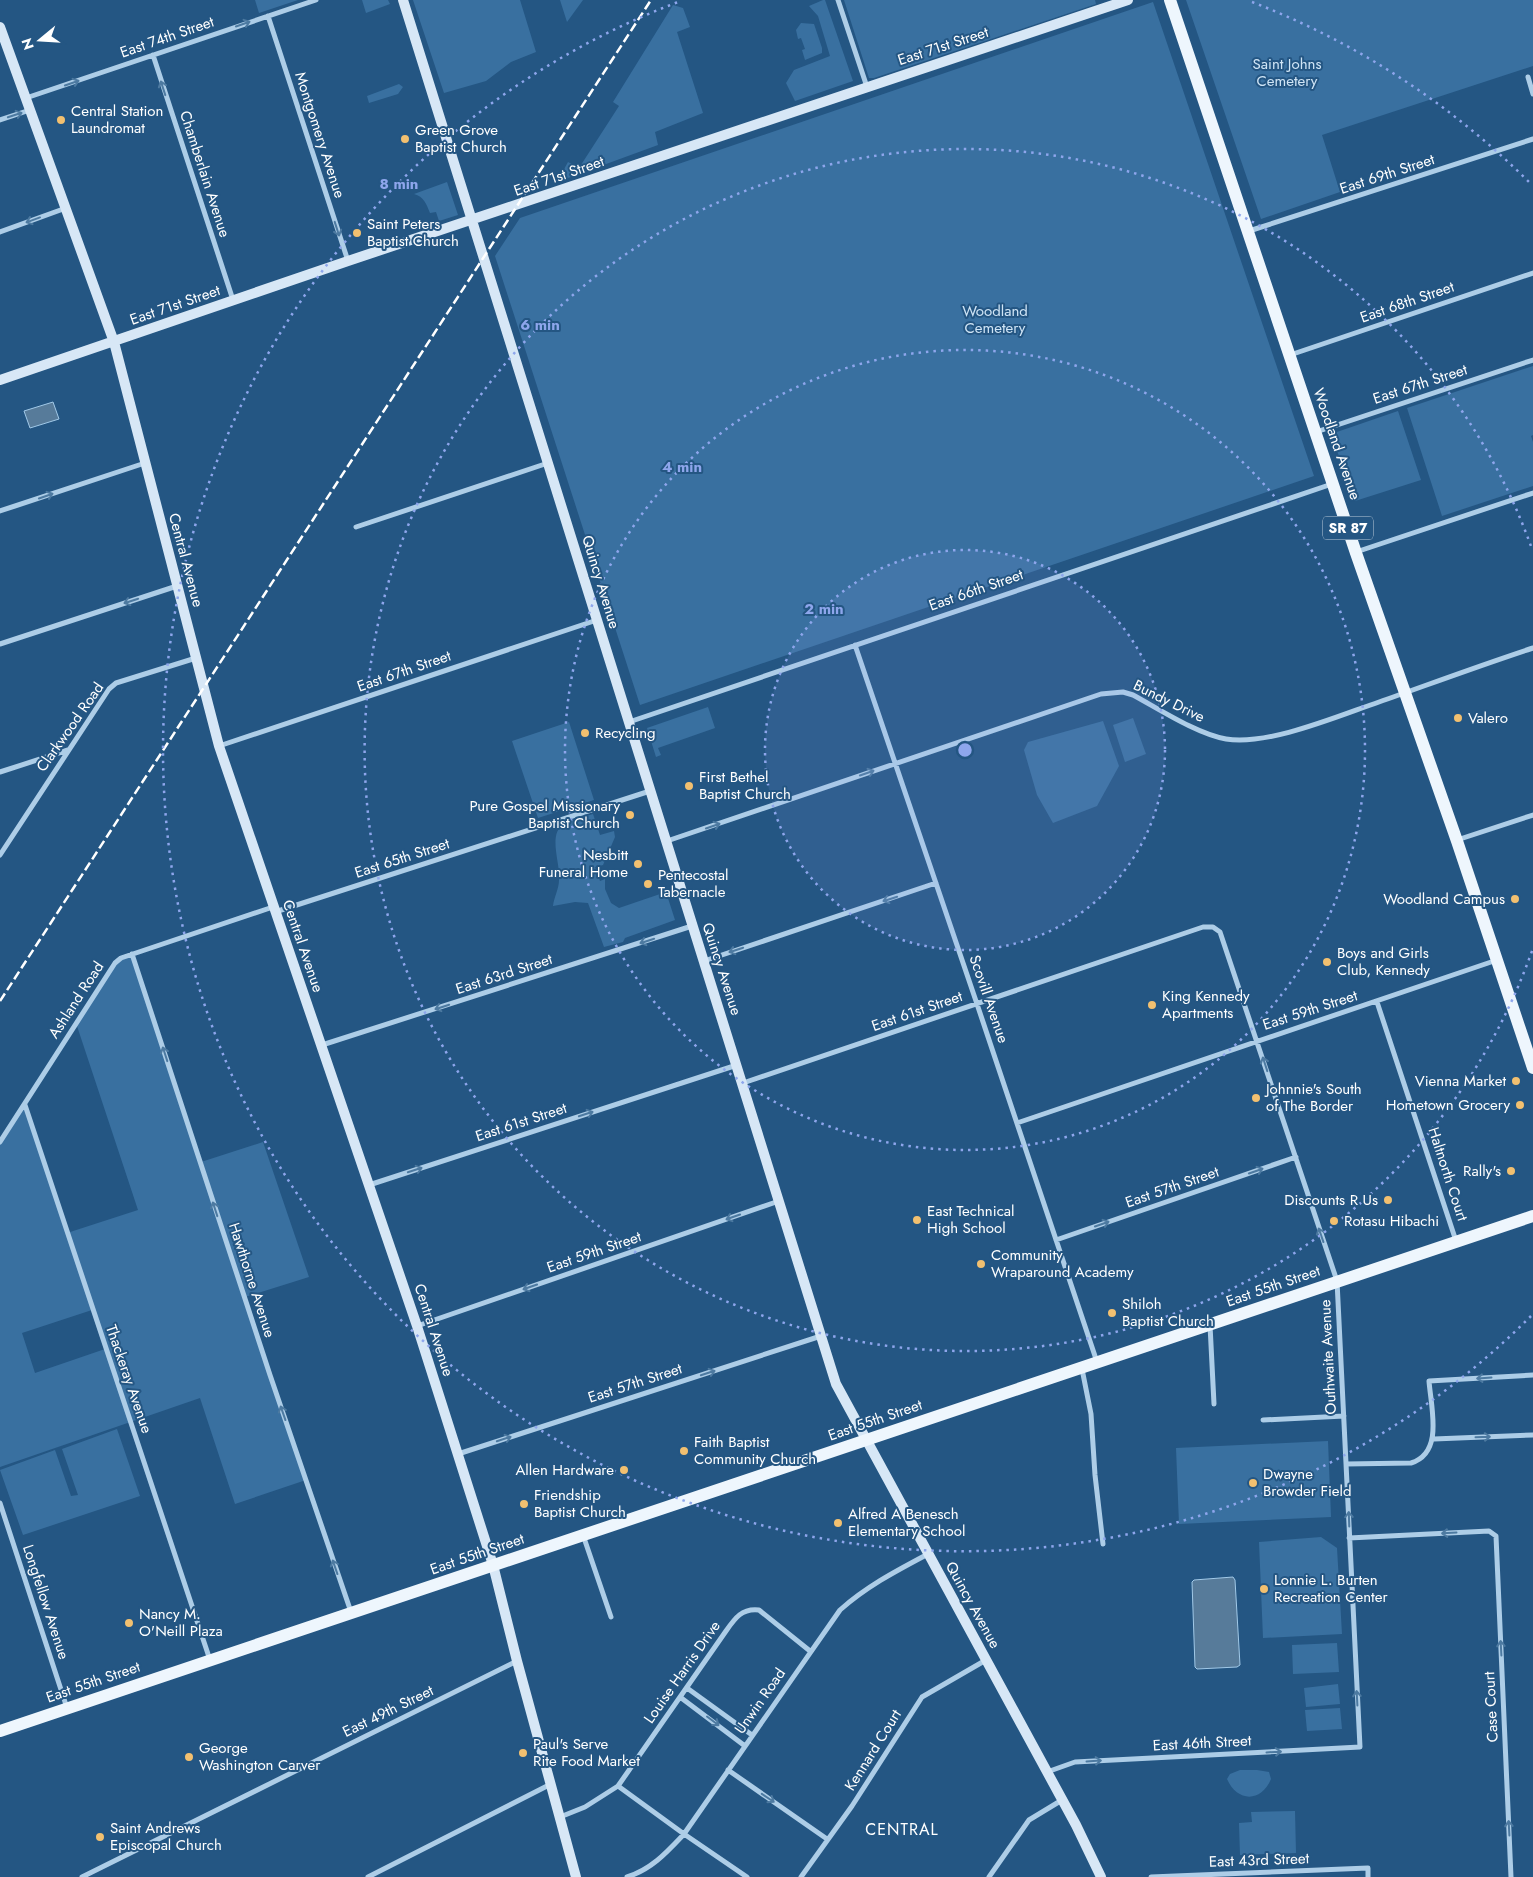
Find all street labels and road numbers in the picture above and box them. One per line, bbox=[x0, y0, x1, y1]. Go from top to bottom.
street label: East 74th Street bbox=[117, 11, 217, 63]
street label: East 71st Street bbox=[895, 21, 992, 71]
street label: Montgomery Avenue bbox=[289, 69, 351, 201]
street label: Chamberlain Avenue bbox=[174, 108, 236, 240]
street label: East 69th Street bbox=[1337, 148, 1438, 200]
street label: East 71st Street bbox=[511, 150, 607, 202]
street label: East 68th Street bbox=[1357, 275, 1457, 328]
street label: East 71st Street bbox=[127, 279, 223, 331]
street label: East 67th Street bbox=[1370, 358, 1470, 410]
street label: Woodland Avenue bbox=[1308, 385, 1367, 503]
street label: Central Avenue bbox=[163, 511, 209, 610]
road number: SR 87 bbox=[1323, 516, 1373, 540]
street label: Quincy Avenue bbox=[576, 533, 626, 632]
street label: East 66th Street bbox=[926, 563, 1027, 616]
street label: East 67th Street bbox=[354, 645, 454, 697]
street label: Bundy Drive bbox=[1130, 674, 1209, 728]
street label: Clarkwood Road bbox=[31, 678, 109, 776]
street label: East 65th Street bbox=[352, 832, 453, 884]
street label: Central Avenue bbox=[277, 897, 329, 995]
street label: Quincy Avenue bbox=[697, 920, 747, 1019]
street label: East 63rd Street bbox=[453, 948, 556, 1000]
street label: Scovill Avenue bbox=[964, 952, 1014, 1046]
street label: Ashland Road bbox=[43, 957, 109, 1043]
street label: East 59th Street bbox=[1260, 984, 1361, 1036]
street label: East 61st Street bbox=[869, 985, 966, 1037]
street label: East 61st Street bbox=[472, 1097, 570, 1147]
street label: Haltnorth Court bbox=[1423, 1124, 1474, 1224]
street label: East 57th Street bbox=[1122, 1161, 1222, 1213]
street label: Hawthorne Avenue bbox=[223, 1220, 281, 1341]
street label: East 59th Street bbox=[544, 1225, 645, 1278]
street label: East 55th Street bbox=[1223, 1259, 1323, 1312]
street label: Central Avenue bbox=[409, 1281, 459, 1380]
street label: Outhwaite Avenue bbox=[1314, 1299, 1342, 1415]
street label: Thackeray Avenue bbox=[100, 1322, 158, 1436]
street label: East 57th Street bbox=[585, 1357, 685, 1409]
street label: East 55th Street bbox=[825, 1393, 925, 1446]
street label: East 55th Street bbox=[427, 1527, 527, 1580]
street label: Longfellow Avenue bbox=[17, 1542, 75, 1663]
street label: Quincy Avenue bbox=[940, 1557, 1006, 1653]
street label: Louise Harris Drive bbox=[638, 1616, 726, 1728]
street label: East 55th Street bbox=[43, 1655, 143, 1708]
street label: Unwin Road bbox=[729, 1664, 791, 1738]
street label: Case Court bbox=[1478, 1671, 1504, 1743]
street label: East 49th Street bbox=[339, 1679, 438, 1743]
street label: Kennard Court bbox=[839, 1705, 907, 1795]
street label: East 46th Street bbox=[1152, 1729, 1252, 1757]
street label: East 43rd Street bbox=[1208, 1847, 1310, 1873]

